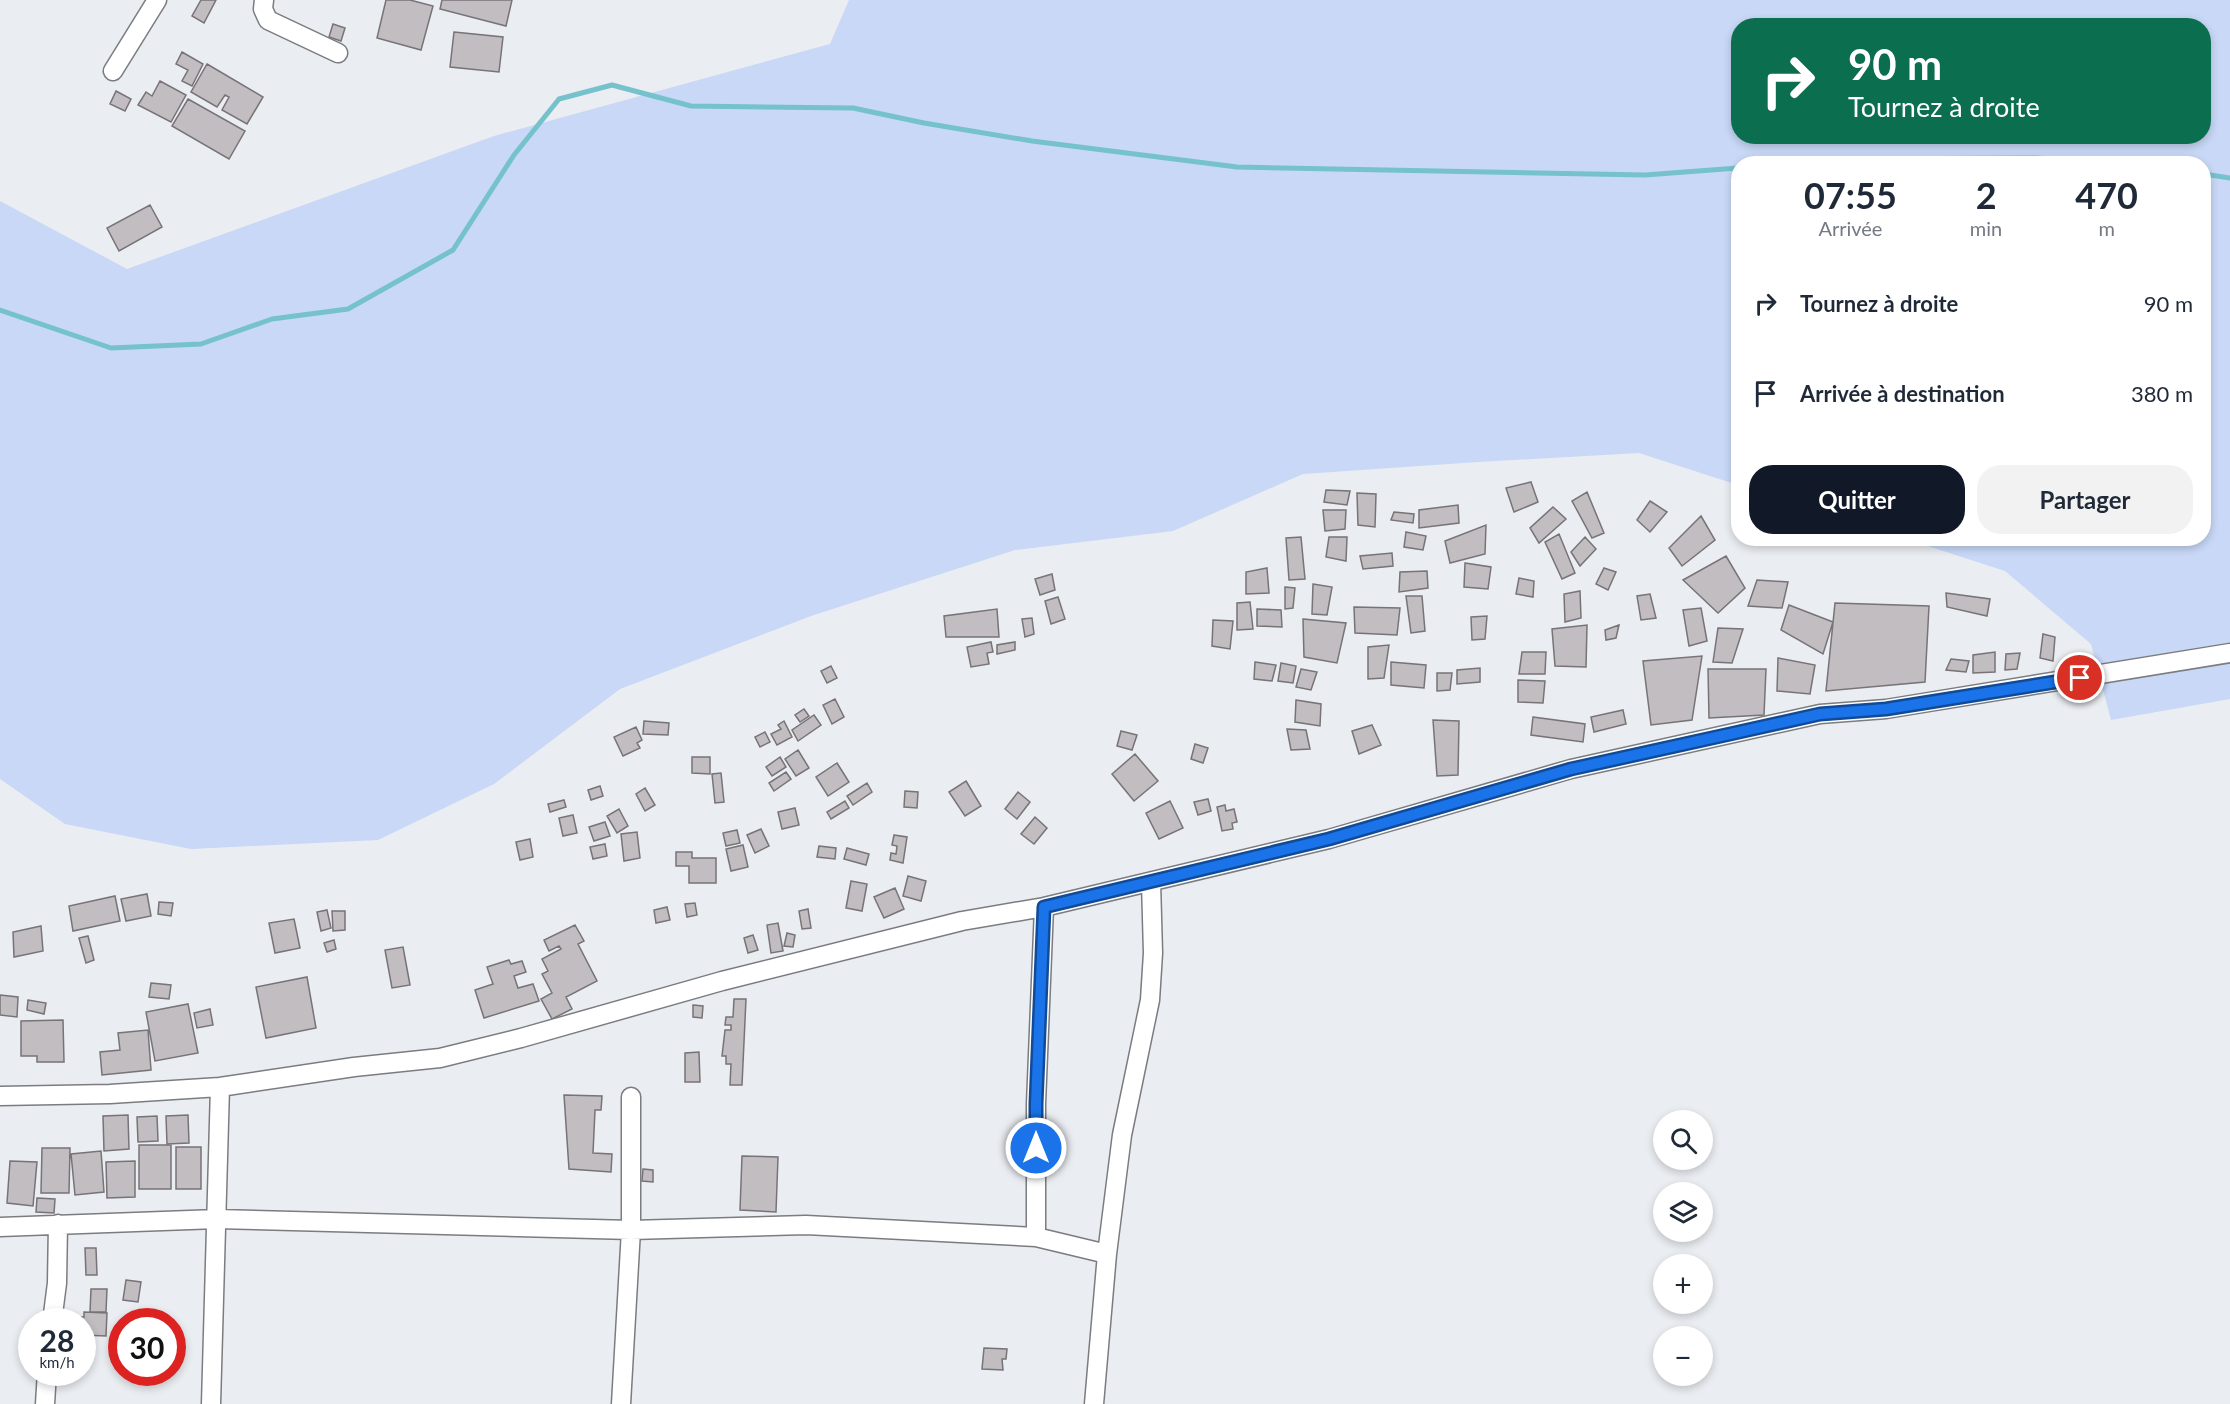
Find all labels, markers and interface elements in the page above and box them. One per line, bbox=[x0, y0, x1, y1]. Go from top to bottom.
text: 90 m bbox=[1848, 39, 1942, 89]
icon: right bbox=[1749, 42, 1827, 120]
text: Tournez à droite bbox=[1848, 90, 2040, 123]
text: 07:55 bbox=[1804, 173, 1897, 217]
text: 2 bbox=[1976, 173, 1997, 217]
text: 470 bbox=[2075, 173, 2138, 217]
text: Arrivée bbox=[1818, 216, 1882, 240]
text: min bbox=[1970, 216, 2002, 240]
text: m bbox=[2098, 216, 2115, 240]
icon: right bbox=[1749, 287, 1782, 320]
text: Tournez à droite bbox=[1800, 290, 1958, 317]
text: 90 m bbox=[2144, 290, 2193, 317]
icon: arrive bbox=[1749, 377, 1782, 410]
text: Arrivée à destination bbox=[1800, 380, 2005, 407]
text: 380 m bbox=[2131, 380, 2193, 407]
button: Quitter bbox=[1749, 465, 1965, 534]
button: Partager bbox=[1977, 465, 2193, 534]
pin bbox=[2054, 652, 2105, 703]
icon: arrive bbox=[2063, 661, 2096, 694]
map controls bbox=[1653, 1110, 1713, 1386]
button: search bbox=[1653, 1110, 1713, 1170]
position arrow bbox=[1004, 1116, 1068, 1180]
button: layers bbox=[1653, 1182, 1713, 1242]
button: + bbox=[1653, 1254, 1713, 1314]
speed limit sign: 30 bbox=[108, 1308, 186, 1386]
text: 28 bbox=[40, 1322, 74, 1358]
button: − bbox=[1653, 1326, 1713, 1386]
text: km/h bbox=[39, 1353, 75, 1371]

